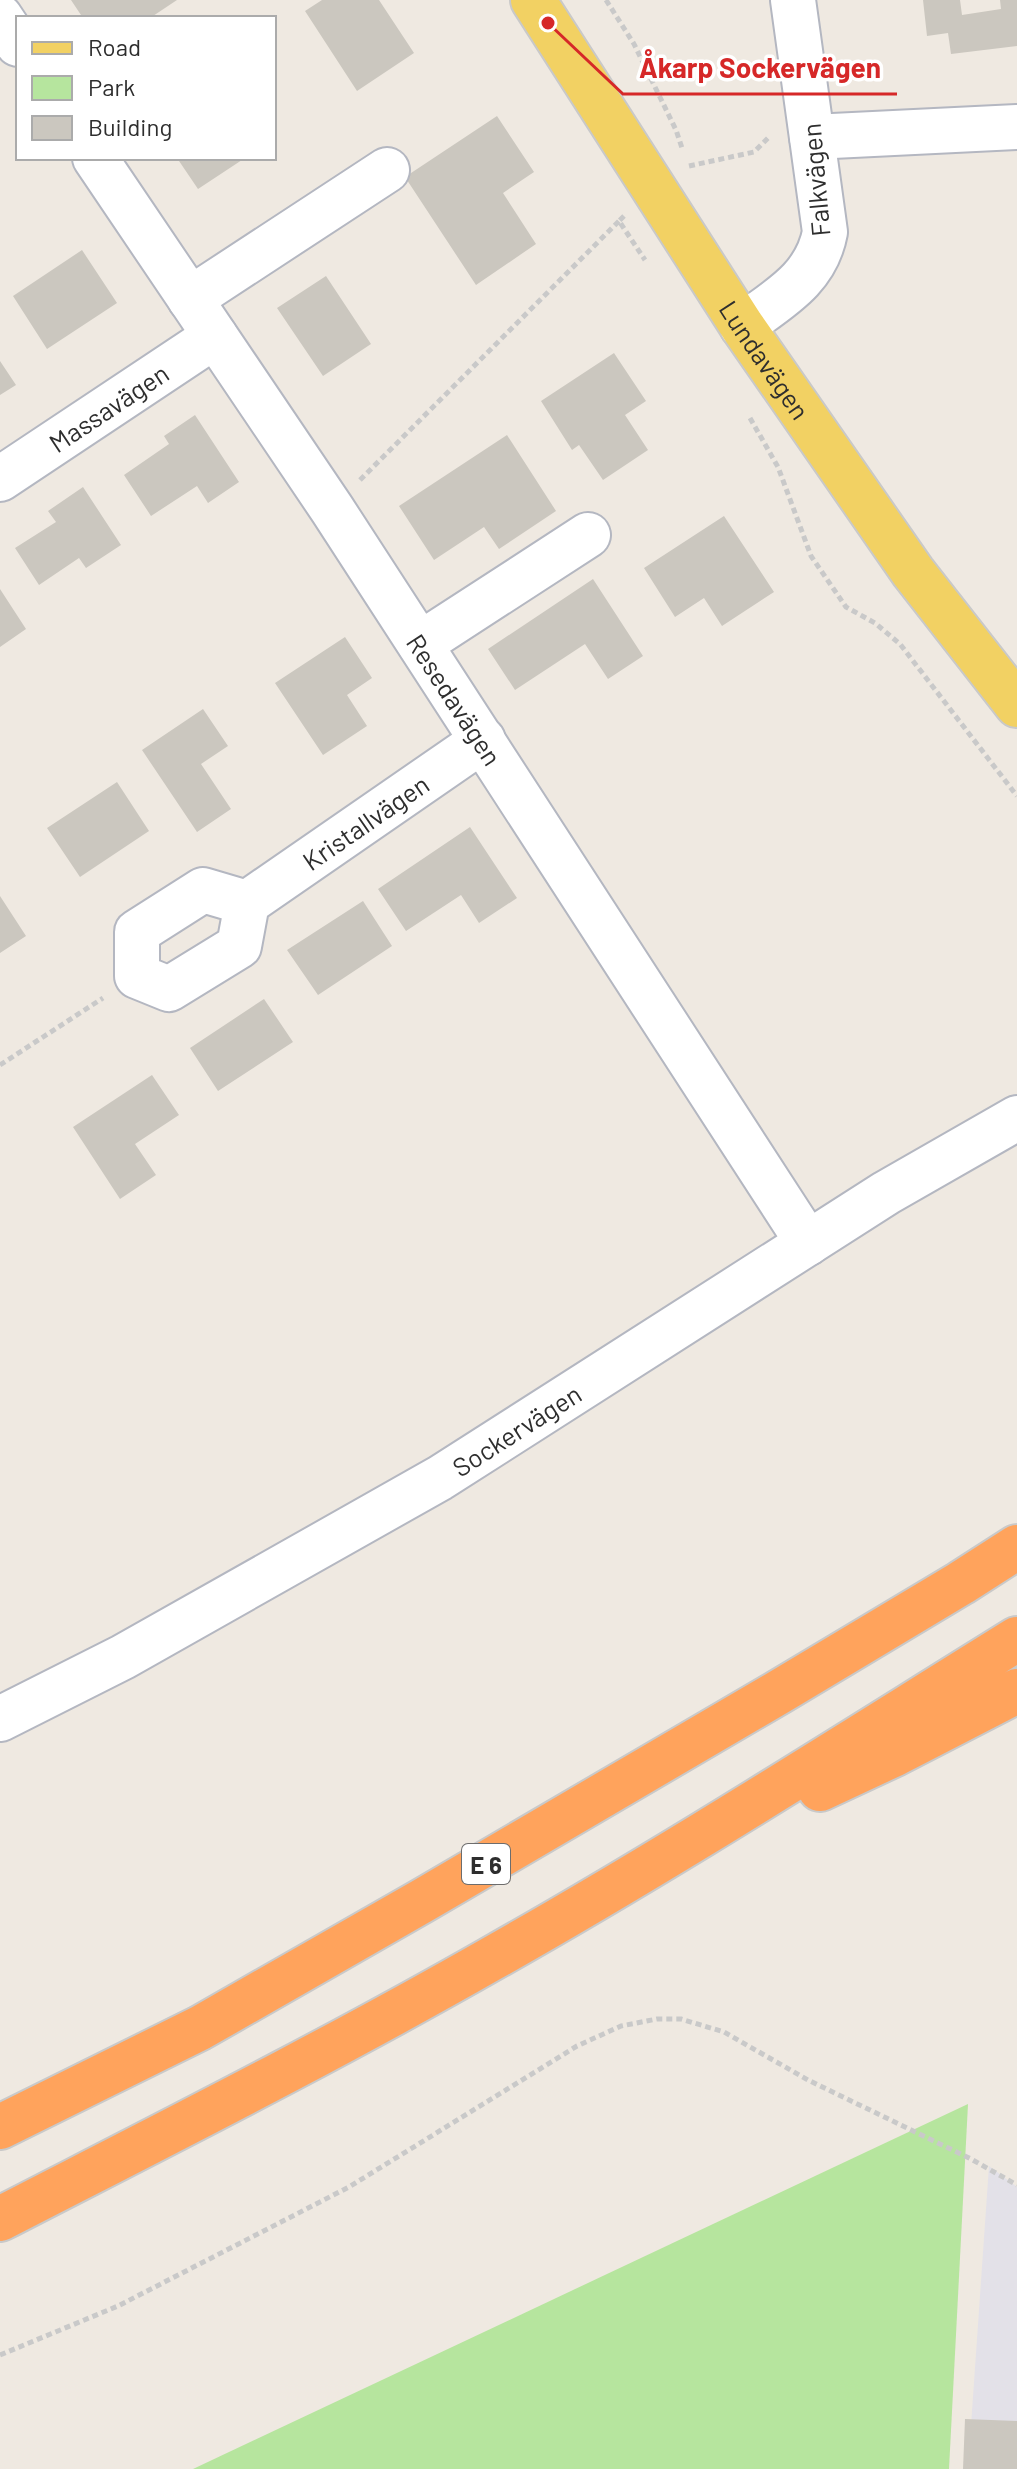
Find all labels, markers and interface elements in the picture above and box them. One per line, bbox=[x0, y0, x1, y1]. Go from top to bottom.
legend bbox=[16, 16, 276, 160]
text: Road bbox=[88, 32, 141, 61]
callout: Åkarp Sockervägen bbox=[623, 42, 897, 94]
text: Åkarp Sockervägen bbox=[639, 49, 881, 84]
text: Park bbox=[88, 72, 135, 101]
text: Building bbox=[88, 112, 172, 141]
street label: Falkvägen bbox=[795, 122, 835, 238]
street label: Lundavägen bbox=[714, 294, 817, 425]
street label: Massavägen bbox=[43, 356, 174, 458]
street label: Resedavägen bbox=[401, 628, 509, 771]
street label: Kristallvägen bbox=[296, 767, 434, 876]
street label: Sockervägen bbox=[446, 1377, 586, 1482]
road number: E 6 bbox=[462, 1844, 510, 1884]

